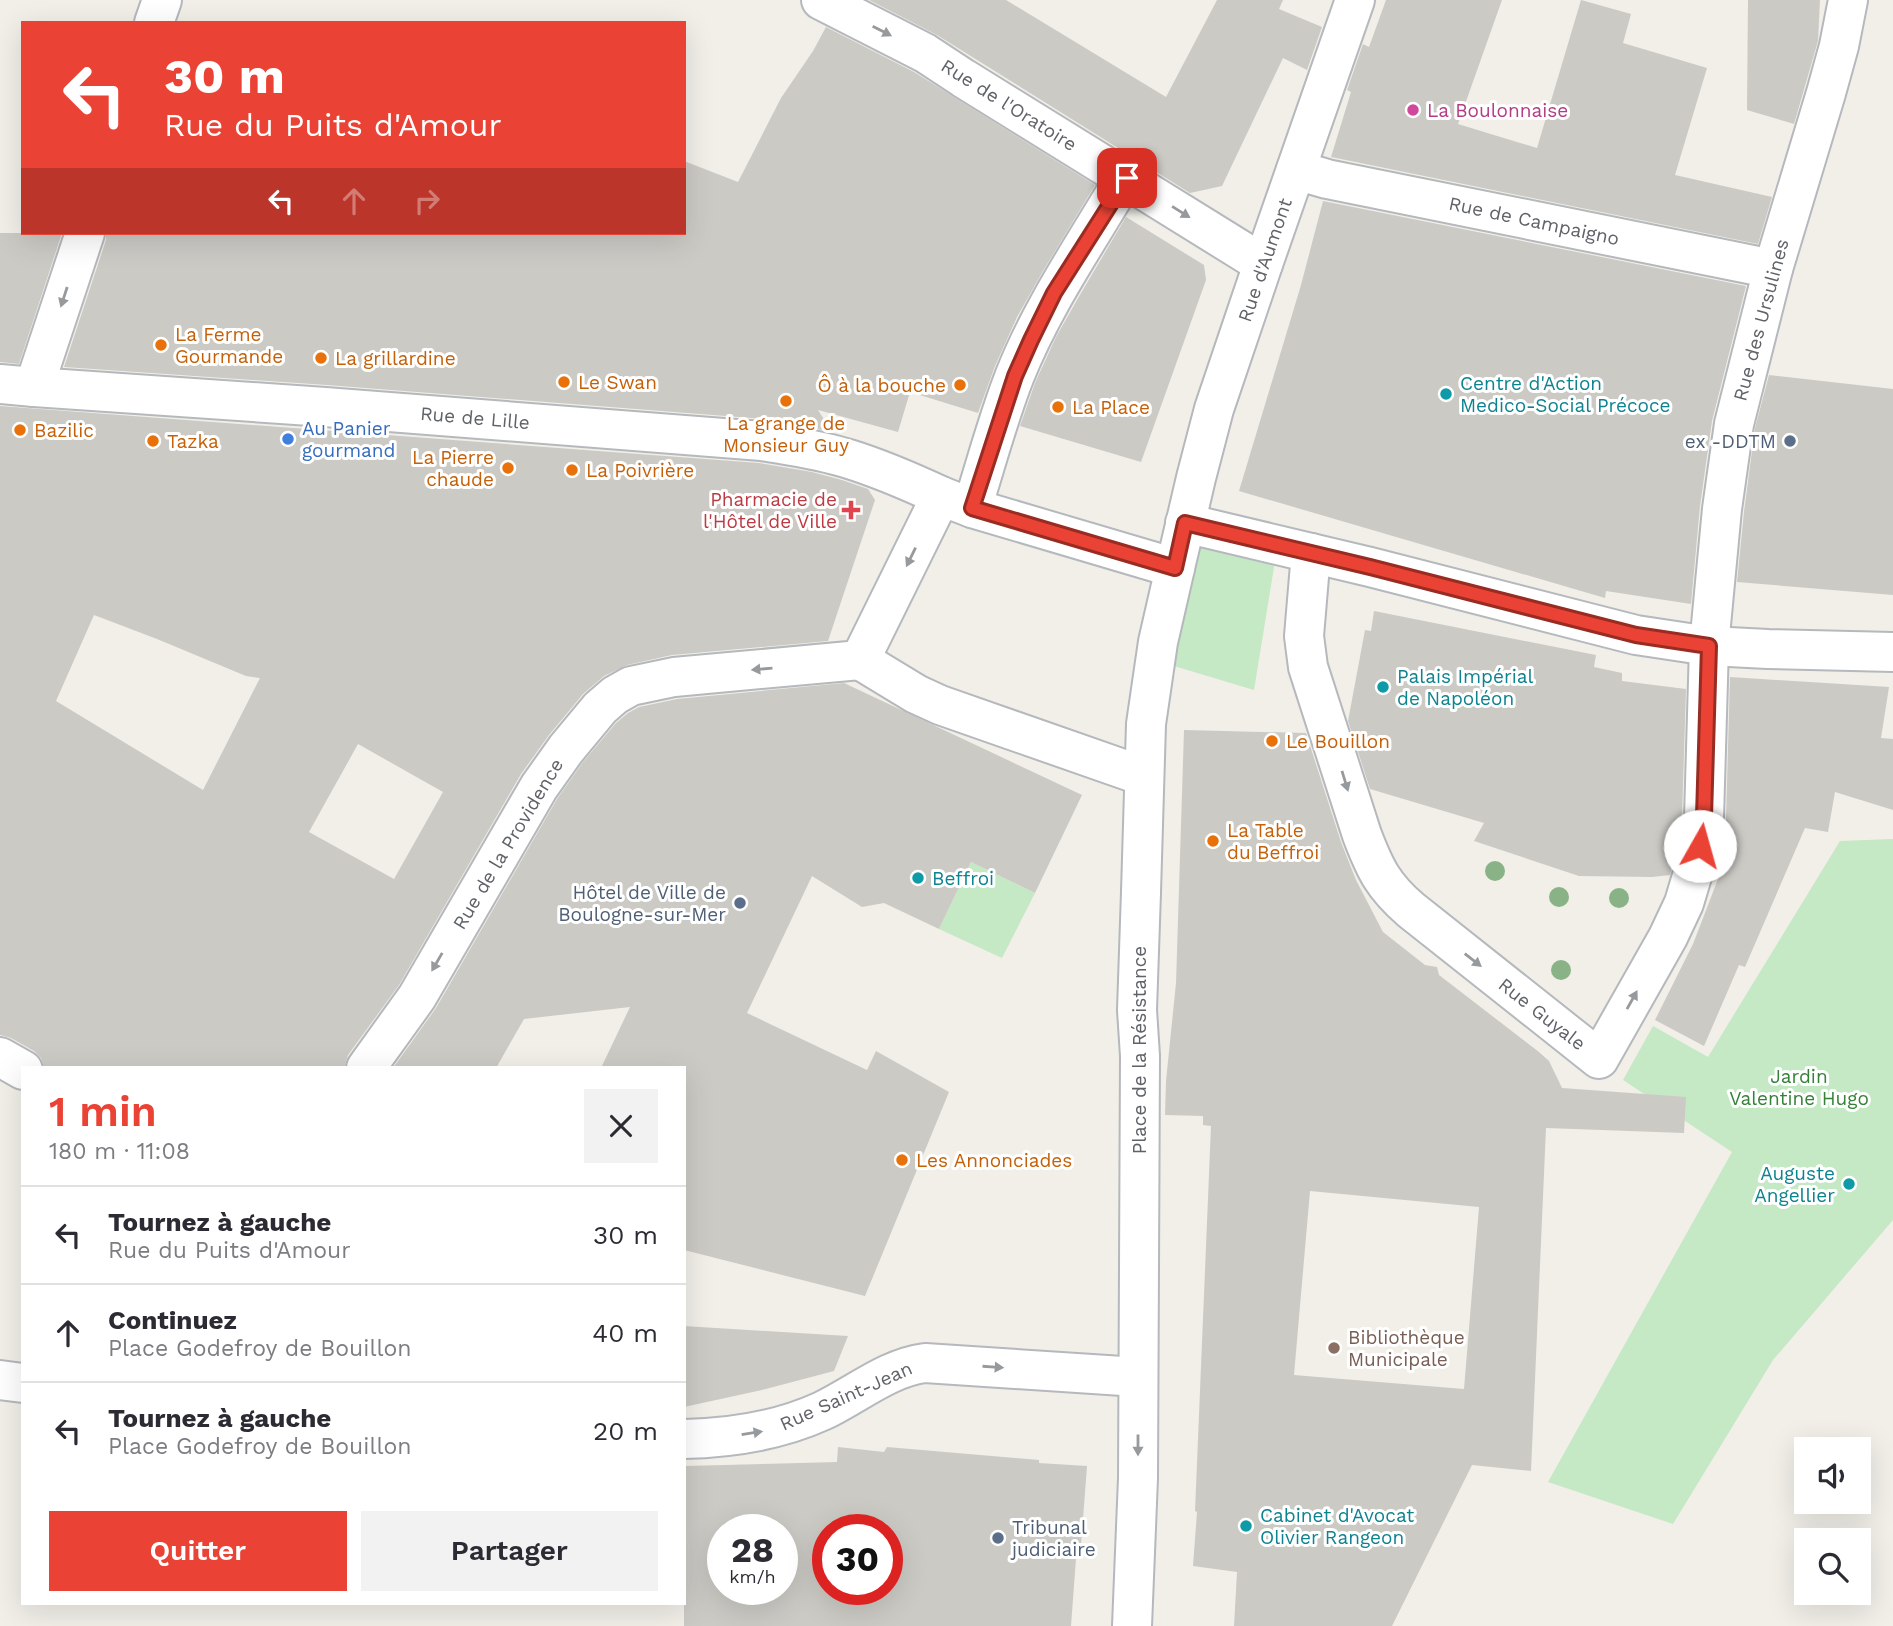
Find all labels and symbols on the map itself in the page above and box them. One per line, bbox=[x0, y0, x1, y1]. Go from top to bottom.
one-way arrow bbox=[872, 25, 892, 36]
street label: Rue de l'Oratoire bbox=[937, 54, 1081, 156]
place label: La Boulonnaise bbox=[1427, 99, 1568, 122]
marker: La Boulonnaise bbox=[1405, 102, 1421, 118]
pin bbox=[1097, 148, 1157, 208]
street label: Rue de Campaigno bbox=[1447, 192, 1621, 250]
street label: Rue d'Aumont bbox=[1233, 195, 1297, 325]
one-way arrow bbox=[1171, 206, 1190, 219]
street label: Rue des Ursulines bbox=[1728, 236, 1794, 404]
one-way arrow bbox=[58, 287, 68, 308]
place label: La Ferme Gourmande bbox=[175, 323, 283, 368]
marker: La Ferme Gourmande bbox=[153, 337, 169, 353]
place label: La grillardine bbox=[335, 347, 456, 370]
marker: La grillardine bbox=[313, 350, 329, 366]
place label: Le Swan bbox=[578, 371, 657, 394]
place label: Centre d'Action Medico-Social Précoce bbox=[1460, 372, 1671, 417]
marker: Le Swan bbox=[556, 374, 572, 390]
place label: Ô à la bouche bbox=[818, 374, 946, 397]
marker: Ô à la bouche bbox=[952, 377, 968, 393]
marker: Centre d'Action Medico-Social Précoce bbox=[1438, 386, 1454, 402]
marker: La grange de Monsieur Guy bbox=[778, 393, 794, 409]
place label: La Place bbox=[1072, 396, 1150, 419]
marker: La Place bbox=[1050, 399, 1066, 415]
street label: Rue de Lille bbox=[419, 402, 531, 434]
place label: La grange de Monsieur Guy bbox=[723, 412, 849, 457]
place label: Au Panier gourmand bbox=[302, 417, 396, 462]
place label: Bazilic bbox=[34, 419, 94, 442]
marker: Bazilic bbox=[12, 422, 28, 438]
place label: Tazka bbox=[167, 430, 219, 453]
place label: ex -DDTM bbox=[1685, 430, 1776, 453]
marker: Au Panier gourmand bbox=[280, 431, 296, 447]
marker: Tazka bbox=[145, 433, 161, 449]
marker: ex -DDTM bbox=[1782, 433, 1798, 449]
place label: La Pierre chaude bbox=[412, 446, 494, 491]
place label: La Poivrière bbox=[586, 459, 694, 482]
marker: La Pierre chaude bbox=[500, 460, 516, 476]
marker: La Poivrière bbox=[564, 462, 580, 478]
place label: Pharmacie de l'Hôtel de Ville bbox=[703, 488, 837, 533]
marker: Pharmacie de l'Hôtel de Ville bbox=[843, 502, 859, 518]
one-way arrow bbox=[905, 547, 916, 567]
one-way arrow bbox=[751, 664, 773, 675]
place label: Palais Impérial de Napoléon bbox=[1397, 665, 1534, 710]
marker: Palais Impérial de Napoléon bbox=[1375, 679, 1391, 695]
place label: Le Bouillon bbox=[1286, 730, 1390, 753]
marker: Le Bouillon bbox=[1264, 733, 1280, 749]
street label: Rue de la Providence bbox=[448, 754, 568, 934]
one-way arrow bbox=[1341, 771, 1351, 792]
position arrow bbox=[1663, 809, 1737, 883]
place label: La Table du Beffroi bbox=[1227, 819, 1319, 864]
marker: La Table du Beffroi bbox=[1205, 833, 1221, 849]
place label: Beffroi bbox=[932, 867, 994, 890]
marker: Beffroi bbox=[910, 870, 926, 886]
place label: Hôtel de Ville de Boulogne-sur-Mer bbox=[558, 881, 726, 926]
marker: Hôtel de Ville de Boulogne-sur-Mer bbox=[732, 895, 748, 911]
street label: Place de la Résistance bbox=[1128, 946, 1151, 1154]
one-way arrow bbox=[431, 952, 443, 971]
one-way arrow bbox=[1464, 952, 1482, 967]
street label: Rue Guyale bbox=[1494, 973, 1590, 1055]
one-way arrow bbox=[1626, 991, 1638, 1010]
park label: Jardin Valentine Hugo bbox=[1729, 1065, 1869, 1110]
place label: Les Annonciades bbox=[916, 1149, 1072, 1172]
marker: Les Annonciades bbox=[894, 1152, 910, 1168]
place label: Auguste Angellier bbox=[1754, 1162, 1835, 1207]
marker: Auguste Angellier bbox=[1841, 1176, 1857, 1192]
place label: Bibliothèque Municipale bbox=[1348, 1326, 1465, 1371]
marker: Bibliothèque Municipale bbox=[1326, 1340, 1342, 1356]
street label: Rue Saint-Jean bbox=[776, 1357, 916, 1435]
one-way arrow bbox=[982, 1362, 1004, 1373]
one-way arrow bbox=[741, 1427, 763, 1438]
one-way arrow bbox=[1132, 1434, 1144, 1456]
place label: Cabinet d'Avocat Olivier Rangeon bbox=[1260, 1504, 1414, 1549]
speed limit sign: 30 bbox=[812, 1514, 903, 1605]
place label: Tribunal judiciaire bbox=[1010, 1516, 1096, 1561]
marker: Cabinet d'Avocat Olivier Rangeon bbox=[1238, 1518, 1254, 1534]
marker: Tribunal judiciaire bbox=[990, 1530, 1006, 1546]

